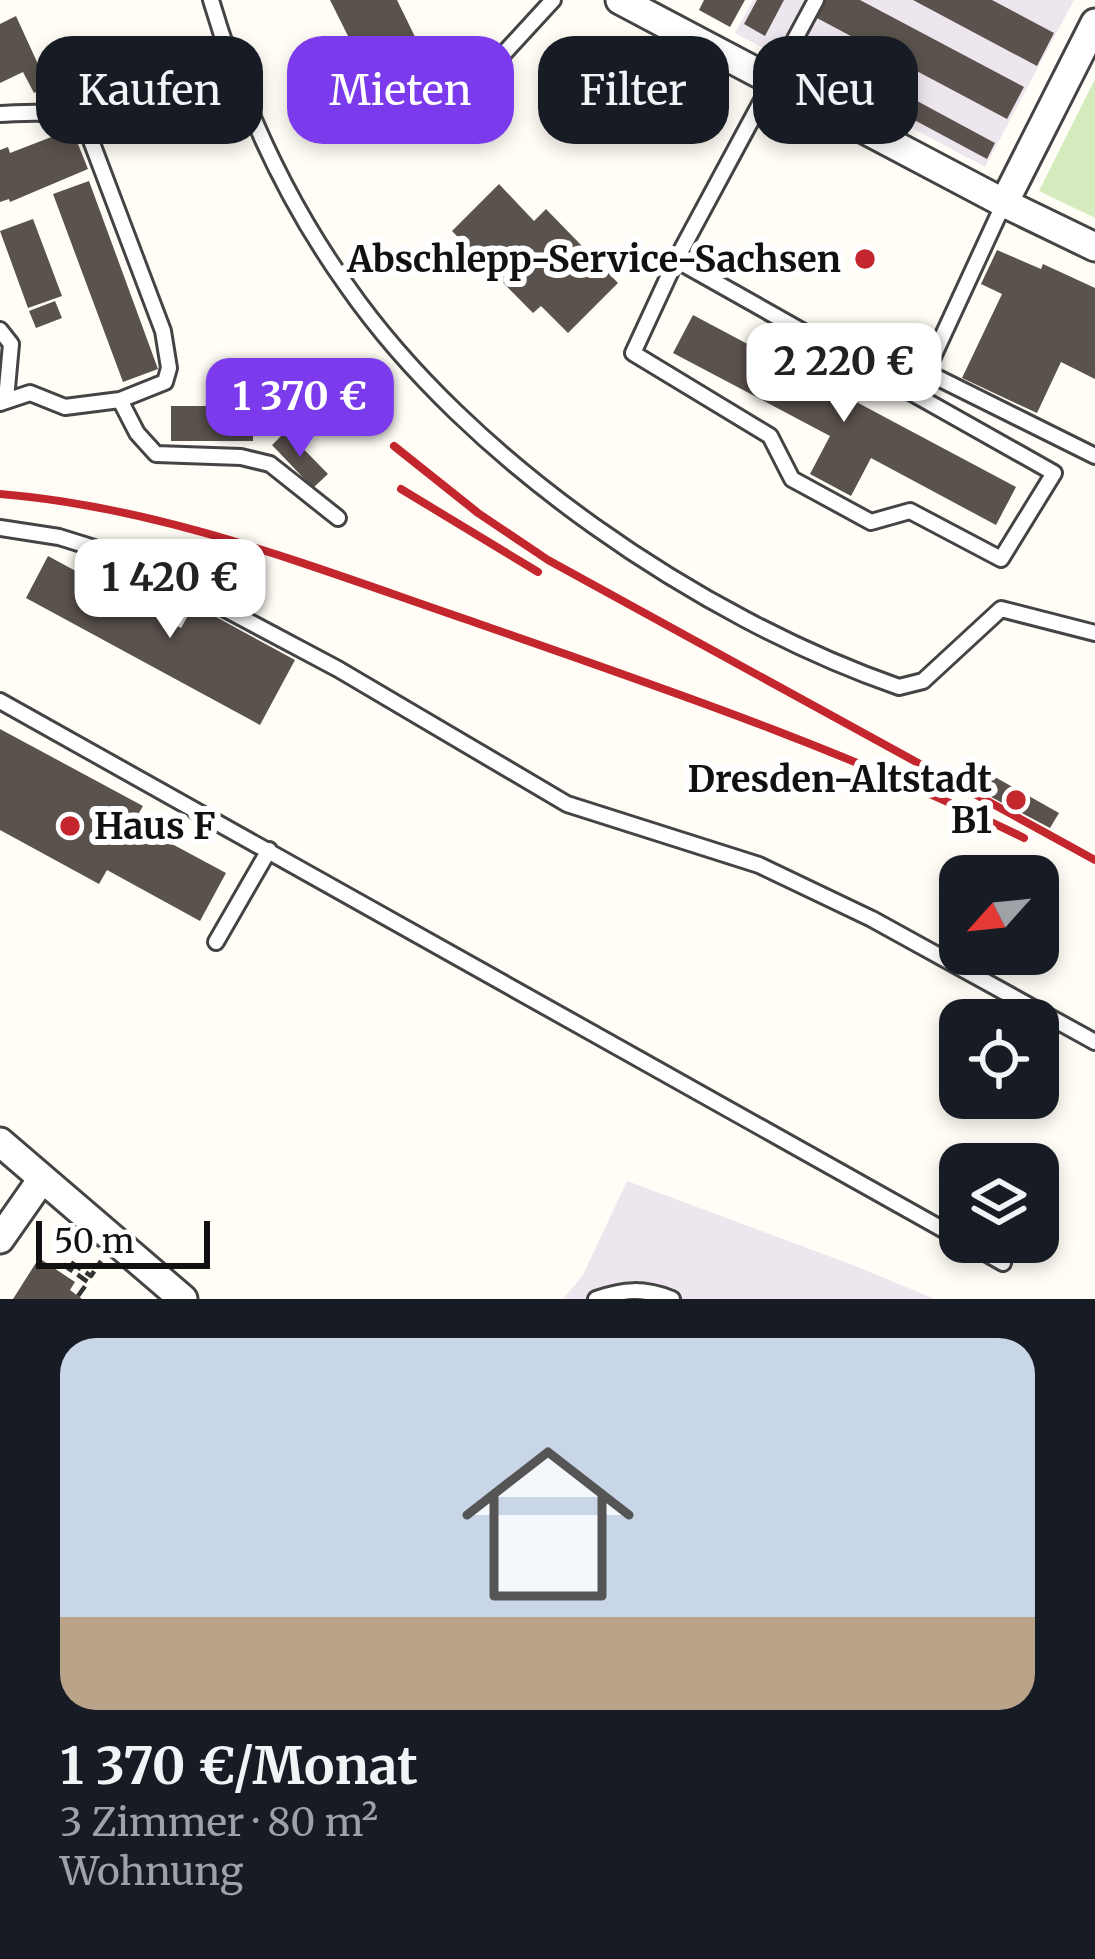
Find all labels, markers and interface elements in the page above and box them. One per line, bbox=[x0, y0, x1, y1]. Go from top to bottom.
chip: Kaufen bbox=[36, 36, 263, 144]
chip: Mieten bbox=[287, 36, 514, 144]
chip: Filter bbox=[538, 36, 729, 144]
chip: Neu bbox=[753, 36, 918, 144]
place label: Abschlepp-Service-Sachsen bbox=[346, 237, 841, 282]
marker: Abschlepp-Service-Sachsen bbox=[852, 246, 878, 272]
pin: 2 220 € bbox=[733, 323, 955, 425]
text: 2 220 € bbox=[773, 337, 915, 386]
pin: 1 370 € bbox=[189, 358, 411, 460]
text: 1 370 € bbox=[233, 372, 367, 421]
pin: 1 420 € bbox=[59, 539, 281, 641]
text: 1 420 € bbox=[102, 553, 238, 602]
place label: Dresden-Altstadt B1 bbox=[687, 757, 993, 843]
marker: Dresden-Altstadt B1 bbox=[1003, 787, 1029, 813]
place label: Haus F bbox=[94, 804, 216, 849]
marker: Haus F bbox=[57, 813, 83, 839]
north arrow bbox=[939, 855, 1059, 975]
map controls bbox=[939, 855, 1059, 1263]
button: locate bbox=[939, 999, 1059, 1119]
button: layers bbox=[939, 1143, 1059, 1263]
scale bar bbox=[36, 1215, 210, 1268]
text: 50 m bbox=[54, 1221, 135, 1262]
icon: home bbox=[440, 1416, 656, 1632]
text: 1 370 €/Monat bbox=[60, 1734, 418, 1798]
text: 3 Zimmer · 80 m² bbox=[60, 1798, 378, 1847]
text: Wohnung bbox=[60, 1847, 243, 1896]

